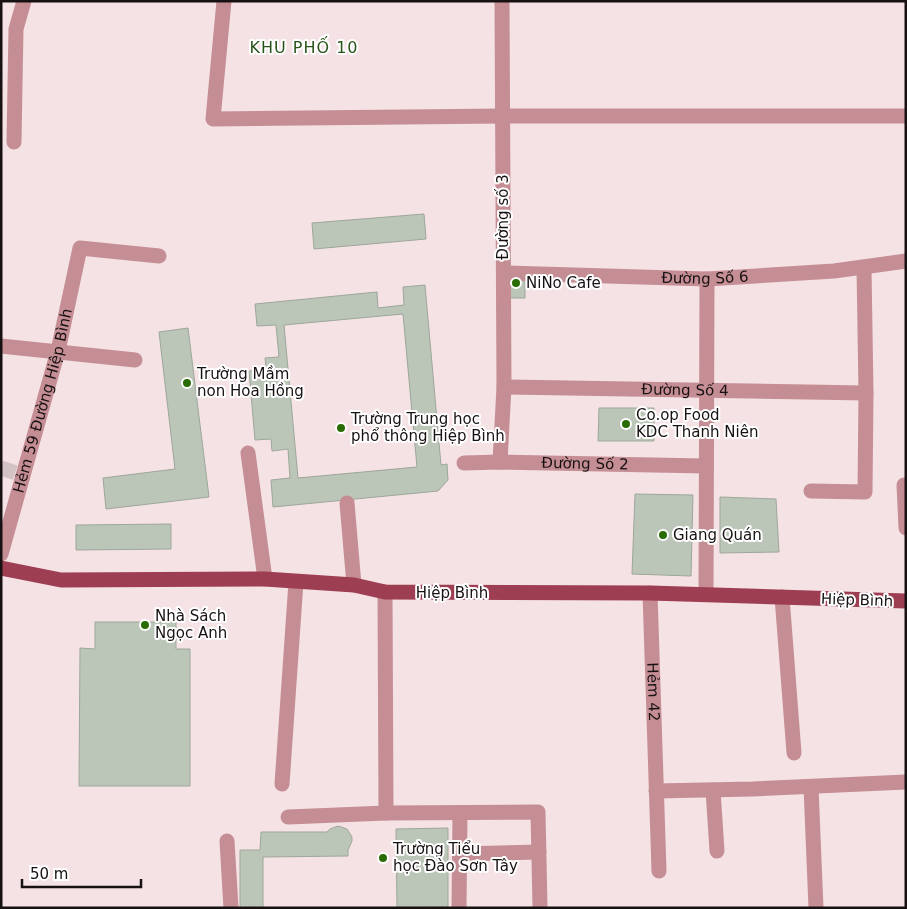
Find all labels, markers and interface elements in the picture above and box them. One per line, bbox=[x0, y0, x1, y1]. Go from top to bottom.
district label: KHU PHỐ 10 bbox=[249, 36, 359, 57]
street label: Đường số 3 bbox=[494, 174, 512, 260]
street label: Đường Số 6 bbox=[661, 267, 749, 288]
place label: NiNo Cafe bbox=[526, 274, 601, 292]
marker: NiNo Cafe bbox=[510, 277, 522, 289]
street label: Hẻm 59 Đường Hiệp Bình bbox=[10, 307, 76, 495]
place label: Trường Mầm non Hoa Hồng bbox=[196, 365, 304, 400]
marker: Trường Mầm non Hoa Hồng bbox=[181, 377, 193, 389]
street label: Đường Số 4 bbox=[641, 380, 729, 400]
place label: Co.op Food KDC Thanh Niên bbox=[636, 406, 758, 441]
place label: Trường Trung học phổ thông Hiệp Bình bbox=[350, 410, 505, 445]
marker: Co.op Food KDC Thanh Niên bbox=[620, 418, 632, 430]
marker: Trường Trung học phổ thông Hiệp Bình bbox=[335, 422, 347, 434]
street label: Đường Số 2 bbox=[541, 454, 629, 473]
place label: Giang Quán bbox=[673, 526, 762, 544]
marker: Giang Quán bbox=[657, 529, 669, 541]
street label: Hiệp Bình bbox=[416, 584, 488, 602]
street label: Hiệp Bình bbox=[820, 590, 894, 610]
place label: Nhà Sách Ngọc Anh bbox=[155, 607, 227, 642]
marker: Nhà Sách Ngọc Anh bbox=[139, 619, 151, 631]
street label: Hẻm 42 bbox=[643, 662, 663, 722]
place label: Trường Tiểu học Đào Sơn Tây bbox=[392, 840, 518, 875]
marker: Trường Tiểu học Đào Sơn Tây bbox=[377, 852, 389, 864]
scale bar bbox=[22, 856, 141, 888]
text: 50 m bbox=[30, 865, 68, 883]

